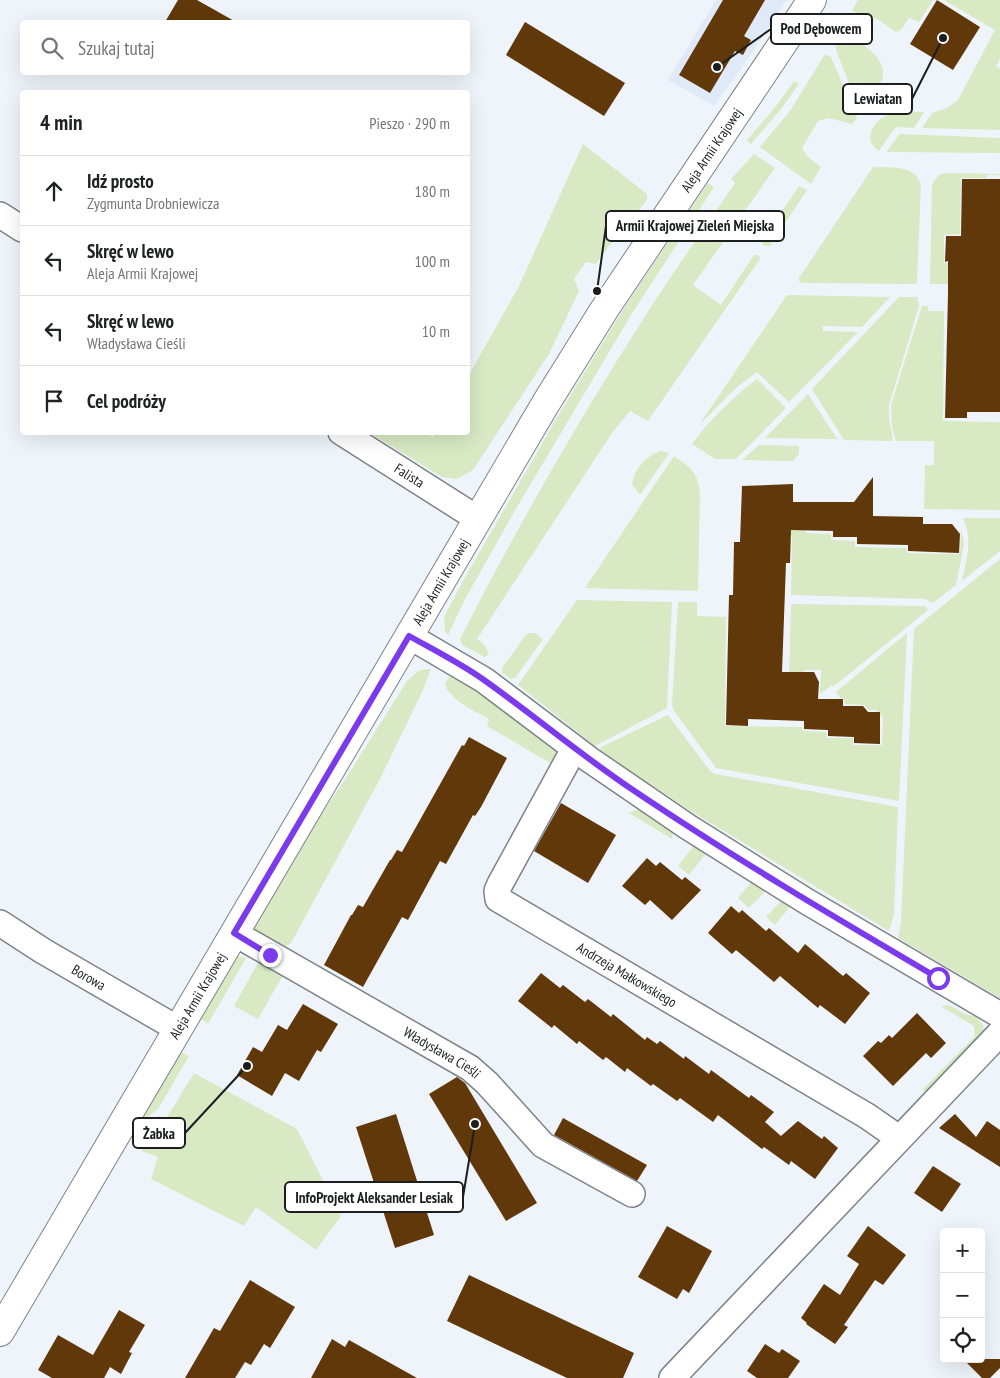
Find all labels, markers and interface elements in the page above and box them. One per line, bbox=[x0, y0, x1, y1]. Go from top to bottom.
callout: Pod Dębowcem bbox=[771, 14, 872, 44]
text: Pod Dębowcem bbox=[781, 19, 862, 38]
search box bbox=[20, 20, 470, 75]
icon: search bbox=[38, 34, 66, 62]
text: Szukaj tutaj bbox=[78, 36, 155, 60]
callout: Lewiatan bbox=[843, 84, 912, 114]
text: Lewiatan bbox=[854, 89, 902, 108]
street label: Aleja Armii Krajowej bbox=[677, 104, 746, 195]
text: 4 min bbox=[40, 109, 82, 136]
text: Pieszo · 290 m bbox=[369, 113, 450, 133]
text: Idź prosto bbox=[87, 169, 154, 193]
icon: ahead bbox=[40, 177, 68, 205]
text: 180 m bbox=[415, 181, 450, 201]
text: Zygmunta Drobniewicza bbox=[87, 193, 219, 213]
callout: Armii Krajowej Zieleń Miejska bbox=[606, 211, 784, 241]
text: Armii Krajowej Zieleń Miejska bbox=[615, 216, 774, 235]
text: Skręć w lewo bbox=[87, 239, 174, 263]
icon: left bbox=[40, 247, 68, 275]
text: 100 m bbox=[415, 251, 450, 271]
text: Aleja Armii Krajowej bbox=[87, 263, 198, 283]
text: Skręć w lewo bbox=[87, 309, 174, 333]
icon: left bbox=[40, 317, 68, 345]
text: 10 m bbox=[422, 321, 450, 341]
text: Władysława Cieśli bbox=[87, 333, 186, 353]
icon: arrive bbox=[40, 387, 68, 415]
text: Cel podróży bbox=[87, 389, 166, 413]
street label: Falista bbox=[391, 459, 428, 492]
street label: Aleja Armii Krajowej bbox=[408, 535, 473, 629]
street label: Andrzeja Małkowskiego bbox=[573, 938, 680, 1011]
route end bbox=[259, 944, 282, 967]
street label: Aleja Armii Krajowej bbox=[165, 949, 230, 1042]
street label: Borowa bbox=[68, 960, 109, 994]
route start bbox=[927, 967, 950, 990]
street label: Władysława Cieśli bbox=[400, 1023, 484, 1082]
callout: Żabka bbox=[133, 1118, 185, 1148]
text: Żabka bbox=[143, 1124, 175, 1143]
callout: InfoProjekt Aleksander Lesiak bbox=[285, 1182, 463, 1212]
text: InfoProjekt Aleksander Lesiak bbox=[295, 1188, 454, 1207]
map controls bbox=[940, 1228, 985, 1363]
button: + bbox=[940, 1228, 985, 1273]
button: − bbox=[940, 1273, 985, 1318]
button: locate bbox=[940, 1318, 985, 1363]

